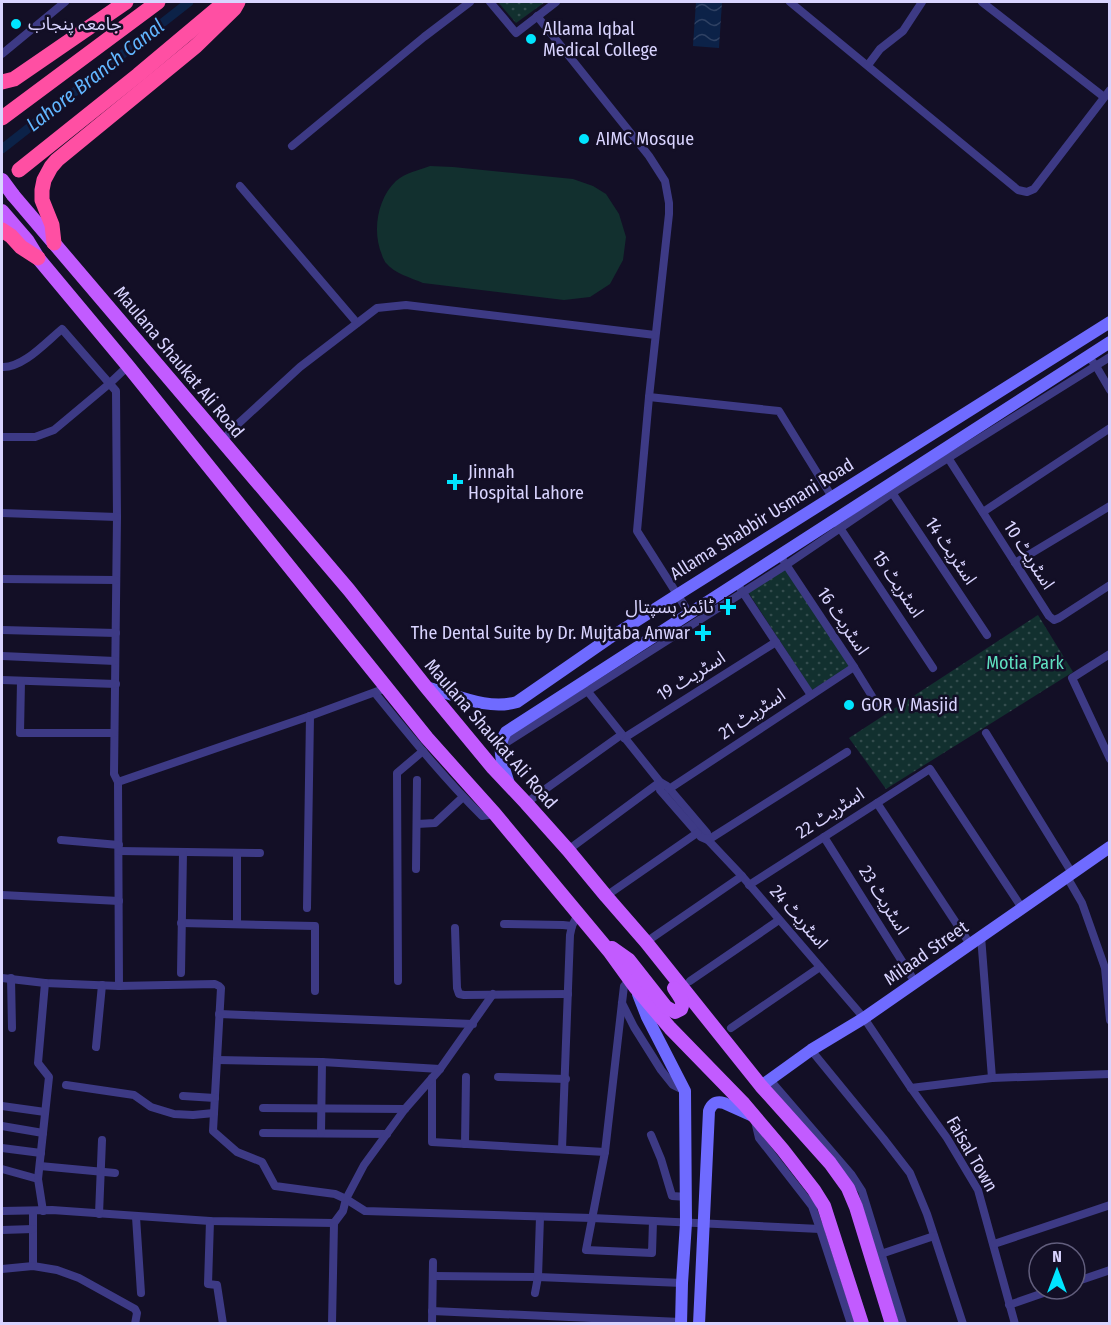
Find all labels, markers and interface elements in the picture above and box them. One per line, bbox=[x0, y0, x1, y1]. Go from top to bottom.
place label: جامعہ پنجاب bbox=[28, 13, 122, 35]
water label: Lahore Branch Canal bbox=[21, 14, 169, 136]
marker: جامعہ پنجاب bbox=[9, 17, 23, 31]
place label: Allama Iqbal Medical College bbox=[543, 18, 658, 61]
marker: Allama Iqbal Medical College bbox=[524, 32, 538, 46]
place label: AIMC Mosque bbox=[596, 128, 694, 150]
marker: AIMC Mosque bbox=[577, 132, 591, 146]
street label: Maulana Shaukat Ali Road bbox=[109, 282, 249, 442]
street label: Allama Shabbir Usmani Road bbox=[666, 453, 858, 585]
place label: Jinnah Hospital Lahore bbox=[468, 461, 584, 504]
marker: Jinnah Hospital Lahore bbox=[446, 473, 464, 491]
street label: اسٹریٹ 14 bbox=[920, 513, 982, 589]
street label: اسٹریٹ 10 bbox=[999, 517, 1059, 593]
street label: اسٹریٹ 15 bbox=[868, 546, 928, 622]
street label: اسٹریٹ 16 bbox=[812, 583, 874, 659]
place label: ٹائمز ہسپتال bbox=[625, 596, 715, 618]
marker: ٹائمز ہسپتال bbox=[719, 598, 737, 616]
place label: The Dental Suite by Dr. Mujtaba Anwar bbox=[411, 622, 691, 644]
marker: The Dental Suite by Dr. Mujtaba Anwar bbox=[694, 624, 712, 642]
street label: اسٹریٹ 19 bbox=[653, 646, 729, 706]
park label: Motia Park bbox=[986, 652, 1064, 674]
street label: Maulana Shaukat Ali Road bbox=[420, 655, 562, 813]
street label: اسٹریٹ 21 bbox=[715, 684, 789, 744]
place label: GOR V Masjid bbox=[861, 694, 958, 716]
marker: GOR V Masjid bbox=[842, 698, 856, 712]
street label: اسٹریٹ 22 bbox=[792, 783, 868, 843]
street label: اسٹریٹ 23 bbox=[854, 862, 914, 938]
street label: اسٹریٹ 24 bbox=[765, 881, 833, 953]
street label: Milaad Street bbox=[880, 916, 972, 990]
street label: Faisal Town bbox=[942, 1112, 1002, 1196]
north arrow bbox=[1027, 1241, 1087, 1301]
text: N bbox=[1052, 1247, 1062, 1266]

